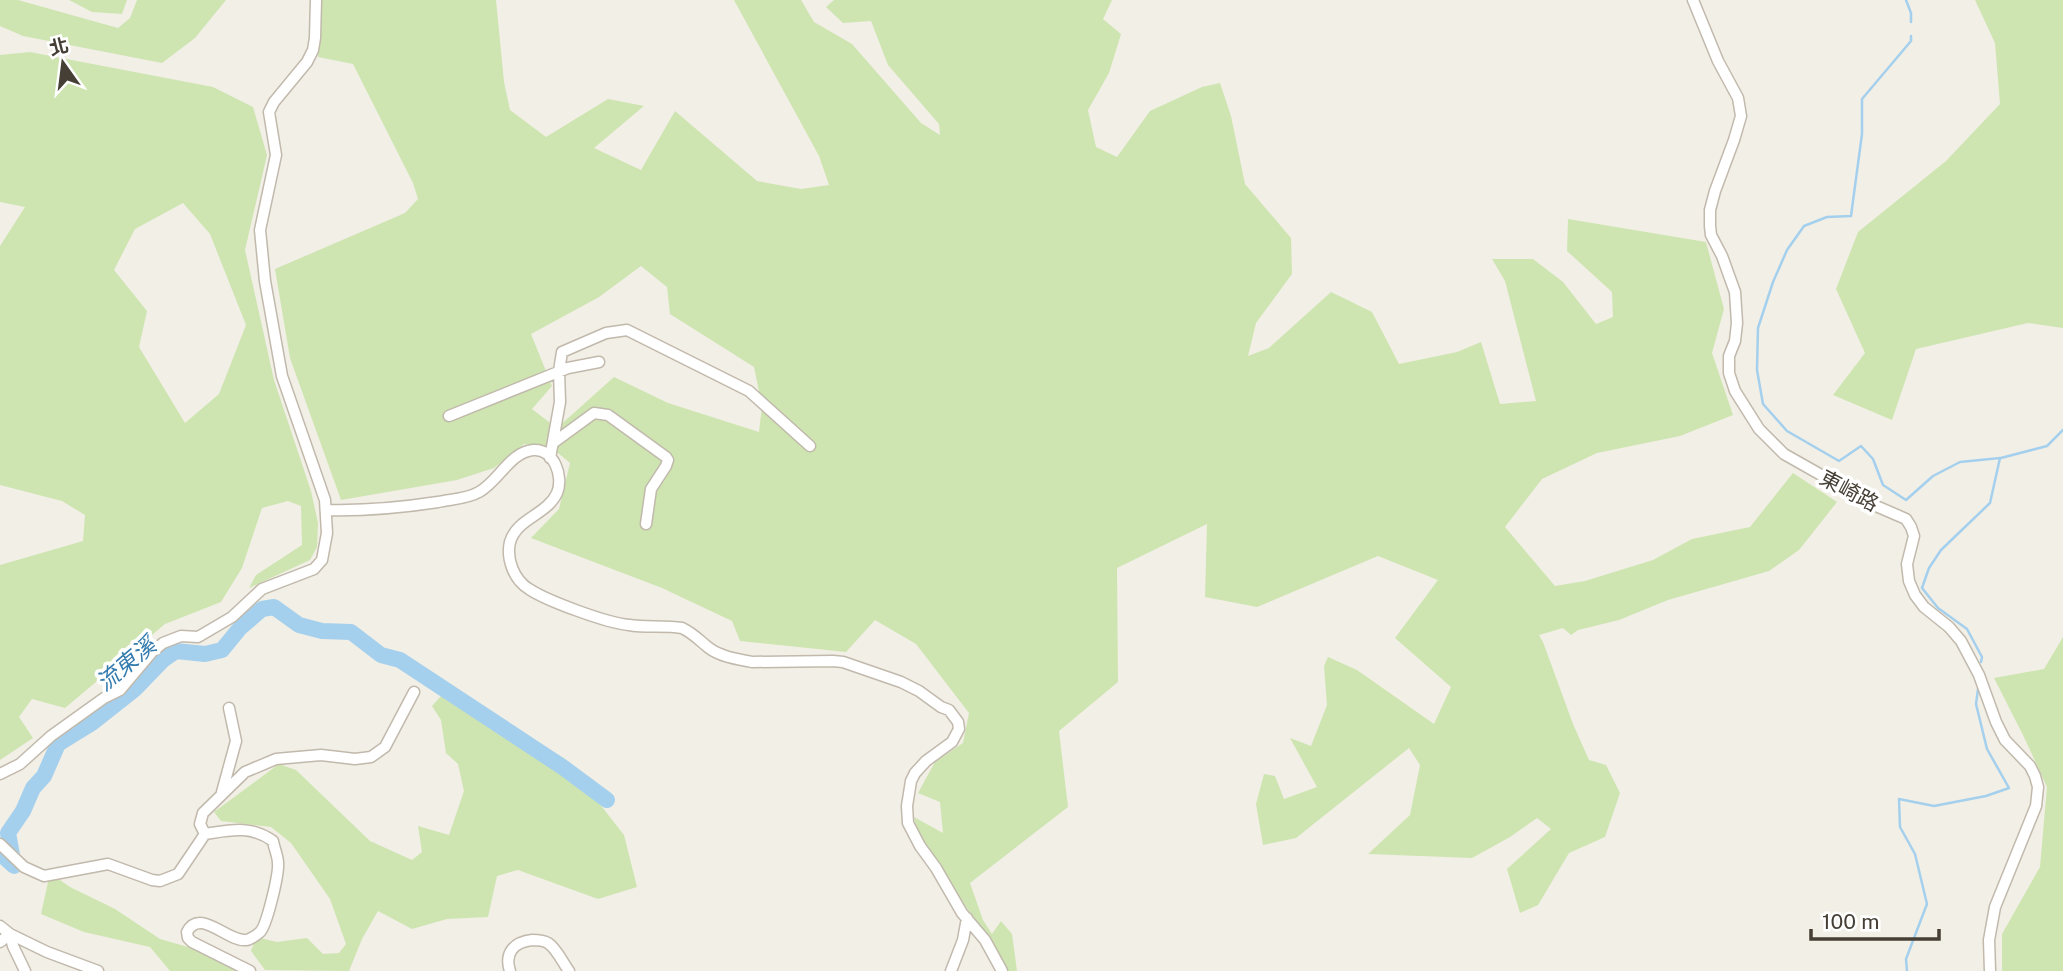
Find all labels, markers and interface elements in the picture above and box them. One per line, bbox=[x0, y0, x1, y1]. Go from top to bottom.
north arrow bbox=[28, 28, 98, 98]
text: 北 bbox=[47, 34, 71, 59]
street label: 東崎路 bbox=[1816, 465, 1883, 516]
water label: 流東溪 bbox=[91, 629, 163, 696]
scale bar bbox=[1811, 898, 1939, 942]
text: 100 m bbox=[1822, 909, 1879, 934]

